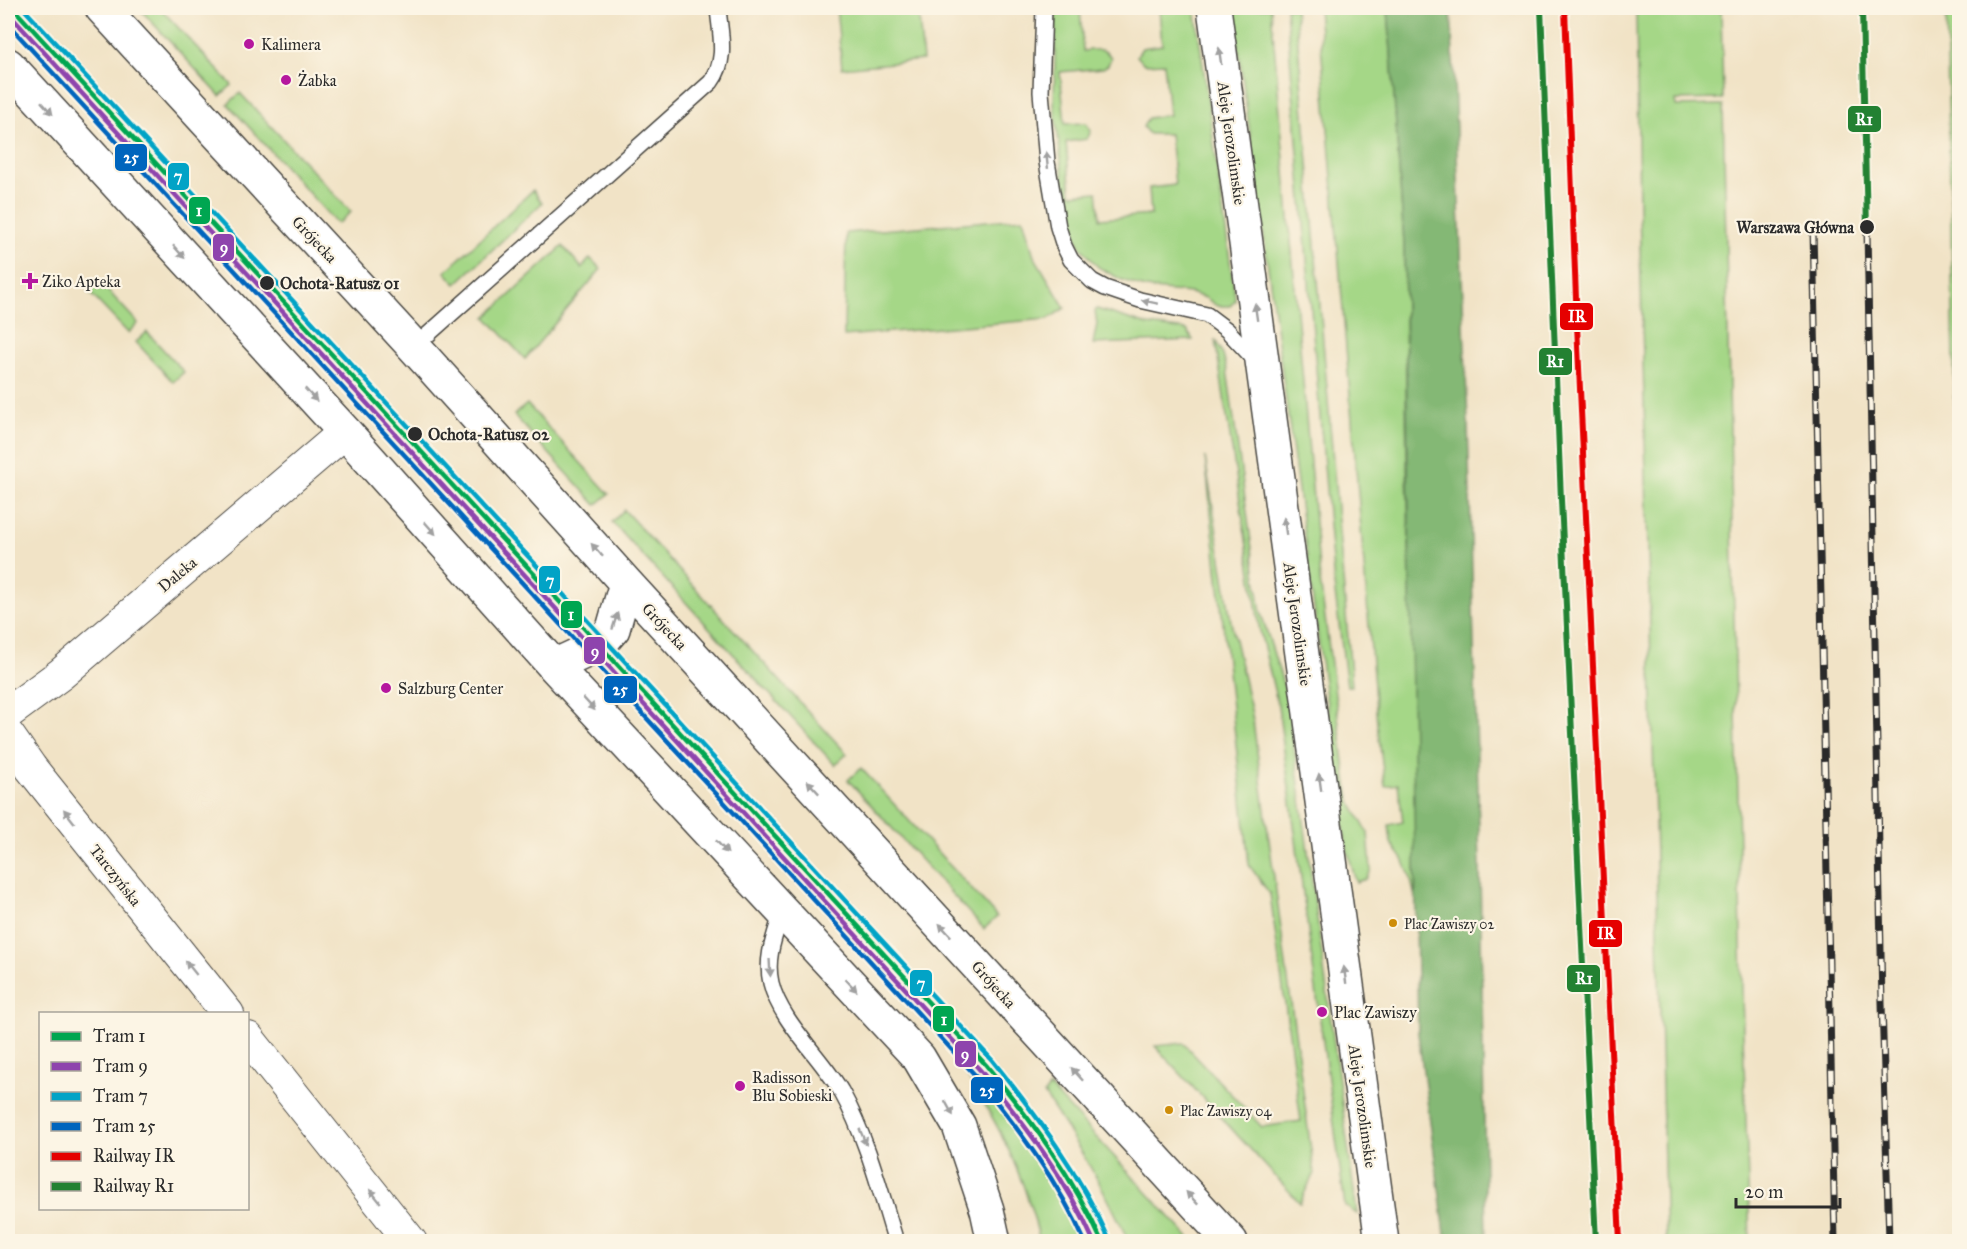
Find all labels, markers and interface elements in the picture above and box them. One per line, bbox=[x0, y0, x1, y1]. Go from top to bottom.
place label: Kalimera bbox=[261, 35, 321, 54]
marker: Kalimera bbox=[242, 37, 256, 51]
one-way arrow bbox=[1216, 46, 1225, 65]
place label: Żabka bbox=[298, 70, 337, 90]
marker: Żabka bbox=[279, 73, 293, 87]
street label: Aleje Jerozolimskie bbox=[1212, 79, 1250, 207]
one-way arrow bbox=[40, 100, 54, 115]
line badge: R1 bbox=[1847, 105, 1882, 133]
text: R1 bbox=[1855, 110, 1873, 129]
line badge: 25 bbox=[114, 143, 148, 172]
text: 25 bbox=[123, 148, 139, 167]
one-way arrow bbox=[1042, 150, 1052, 169]
line badge: 7 bbox=[167, 162, 190, 191]
text: 7 bbox=[174, 167, 183, 186]
line badge: 1 bbox=[188, 196, 211, 225]
text: 1 bbox=[196, 201, 203, 220]
street label: Grójecka bbox=[288, 212, 341, 267]
place label: Warszawa Główna bbox=[1736, 218, 1855, 237]
marker: Warszawa Główna bbox=[1858, 218, 1876, 236]
line badge: 9 bbox=[212, 233, 235, 262]
text: 9 bbox=[220, 238, 228, 258]
one-way arrow bbox=[172, 244, 186, 259]
place label: Ziko Apteka bbox=[42, 272, 121, 291]
marker: Ziko Apteka bbox=[23, 274, 37, 288]
marker: Ochota-Ratusz 01 bbox=[258, 274, 276, 292]
place label: Ochota-Ratusz 01 bbox=[280, 274, 400, 293]
one-way arrow bbox=[1140, 297, 1159, 306]
one-way arrow bbox=[1251, 302, 1260, 321]
line badge: IR bbox=[1559, 302, 1594, 331]
text: IR bbox=[1568, 307, 1587, 326]
line badge: R1 bbox=[1538, 347, 1573, 376]
text: R1 bbox=[1546, 352, 1564, 371]
one-way arrow bbox=[303, 388, 317, 402]
marker: Ochota-Ratusz 02 bbox=[406, 425, 424, 443]
place label: Ochota-Ratusz 02 bbox=[428, 425, 550, 444]
one-way arrow bbox=[1280, 516, 1289, 535]
one-way arrow bbox=[423, 520, 436, 535]
one-way arrow bbox=[591, 543, 604, 558]
street label: Daleka bbox=[154, 553, 201, 596]
street label: Aleje Jerozolimskie bbox=[1278, 560, 1316, 688]
line badge: 7 bbox=[538, 565, 561, 594]
text: 7 bbox=[546, 571, 555, 590]
street label: Grójecka bbox=[638, 599, 691, 654]
line badge: 1 bbox=[560, 600, 583, 629]
text: 1 bbox=[568, 605, 575, 624]
one-way arrow bbox=[611, 612, 620, 630]
line badge: 9 bbox=[583, 636, 606, 665]
text: 9 bbox=[591, 642, 599, 662]
line badge: 25 bbox=[603, 675, 638, 704]
place label: Salzburg Center bbox=[398, 679, 503, 699]
text: 25 bbox=[612, 680, 628, 699]
marker: Salzburg Center bbox=[379, 681, 393, 695]
one-way arrow bbox=[582, 696, 595, 711]
one-way arrow bbox=[1315, 773, 1324, 792]
one-way arrow bbox=[806, 779, 820, 794]
one-way arrow bbox=[63, 808, 75, 823]
one-way arrow bbox=[715, 839, 729, 854]
street label: Tarczyńska bbox=[86, 841, 146, 910]
place label: Plac Zawiszy 02 bbox=[1404, 916, 1494, 933]
marker: Plac Zawiszy 02 bbox=[1387, 917, 1399, 929]
line badge: IR bbox=[1588, 919, 1623, 948]
one-way arrow bbox=[938, 923, 952, 938]
text: IR bbox=[1597, 924, 1616, 943]
street label: Grójecka bbox=[967, 957, 1020, 1012]
one-way arrow bbox=[766, 959, 775, 978]
one-way arrow bbox=[184, 960, 197, 976]
line badge: R1 bbox=[1566, 964, 1601, 993]
one-way arrow bbox=[1341, 966, 1350, 985]
line badge: 7 bbox=[909, 969, 933, 997]
text: R1 bbox=[1575, 969, 1593, 988]
text: 7 bbox=[917, 974, 926, 993]
one-way arrow bbox=[844, 978, 858, 993]
place label: Plac Zawiszy bbox=[1334, 1003, 1417, 1022]
line badge: 1 bbox=[932, 1005, 955, 1033]
marker: Plac Zawiszy bbox=[1315, 1005, 1329, 1019]
text: 1 bbox=[941, 1010, 948, 1029]
legend bbox=[39, 1012, 249, 1210]
text: Tram 1 bbox=[93, 1025, 145, 1047]
line badge: 9 bbox=[954, 1040, 977, 1068]
street label: Aleje Jerozolimskie bbox=[1343, 1042, 1381, 1170]
text: 9 bbox=[961, 1045, 969, 1065]
text: Tram 9 bbox=[93, 1055, 148, 1077]
one-way arrow bbox=[1071, 1067, 1084, 1082]
place label: Radisson Blu Sobieski bbox=[752, 1068, 833, 1105]
line badge: 25 bbox=[970, 1076, 1004, 1104]
marker: Radisson Blu Sobieski bbox=[733, 1079, 747, 1093]
text: 25 bbox=[979, 1081, 995, 1100]
text: Tram 7 bbox=[93, 1085, 148, 1107]
one-way arrow bbox=[944, 1100, 954, 1117]
place label: Plac Zawiszy 04 bbox=[1180, 1103, 1272, 1120]
marker: Plac Zawiszy 04 bbox=[1163, 1104, 1175, 1116]
text: Tram 25 bbox=[93, 1115, 156, 1137]
one-way arrow bbox=[859, 1128, 868, 1146]
text: Railway IR bbox=[93, 1145, 176, 1167]
scale bar bbox=[1736, 1171, 1840, 1209]
text: Railway R1 bbox=[93, 1175, 174, 1197]
text: 20 m bbox=[1745, 1181, 1783, 1203]
one-way arrow bbox=[368, 1188, 381, 1204]
one-way arrow bbox=[1185, 1191, 1199, 1206]

